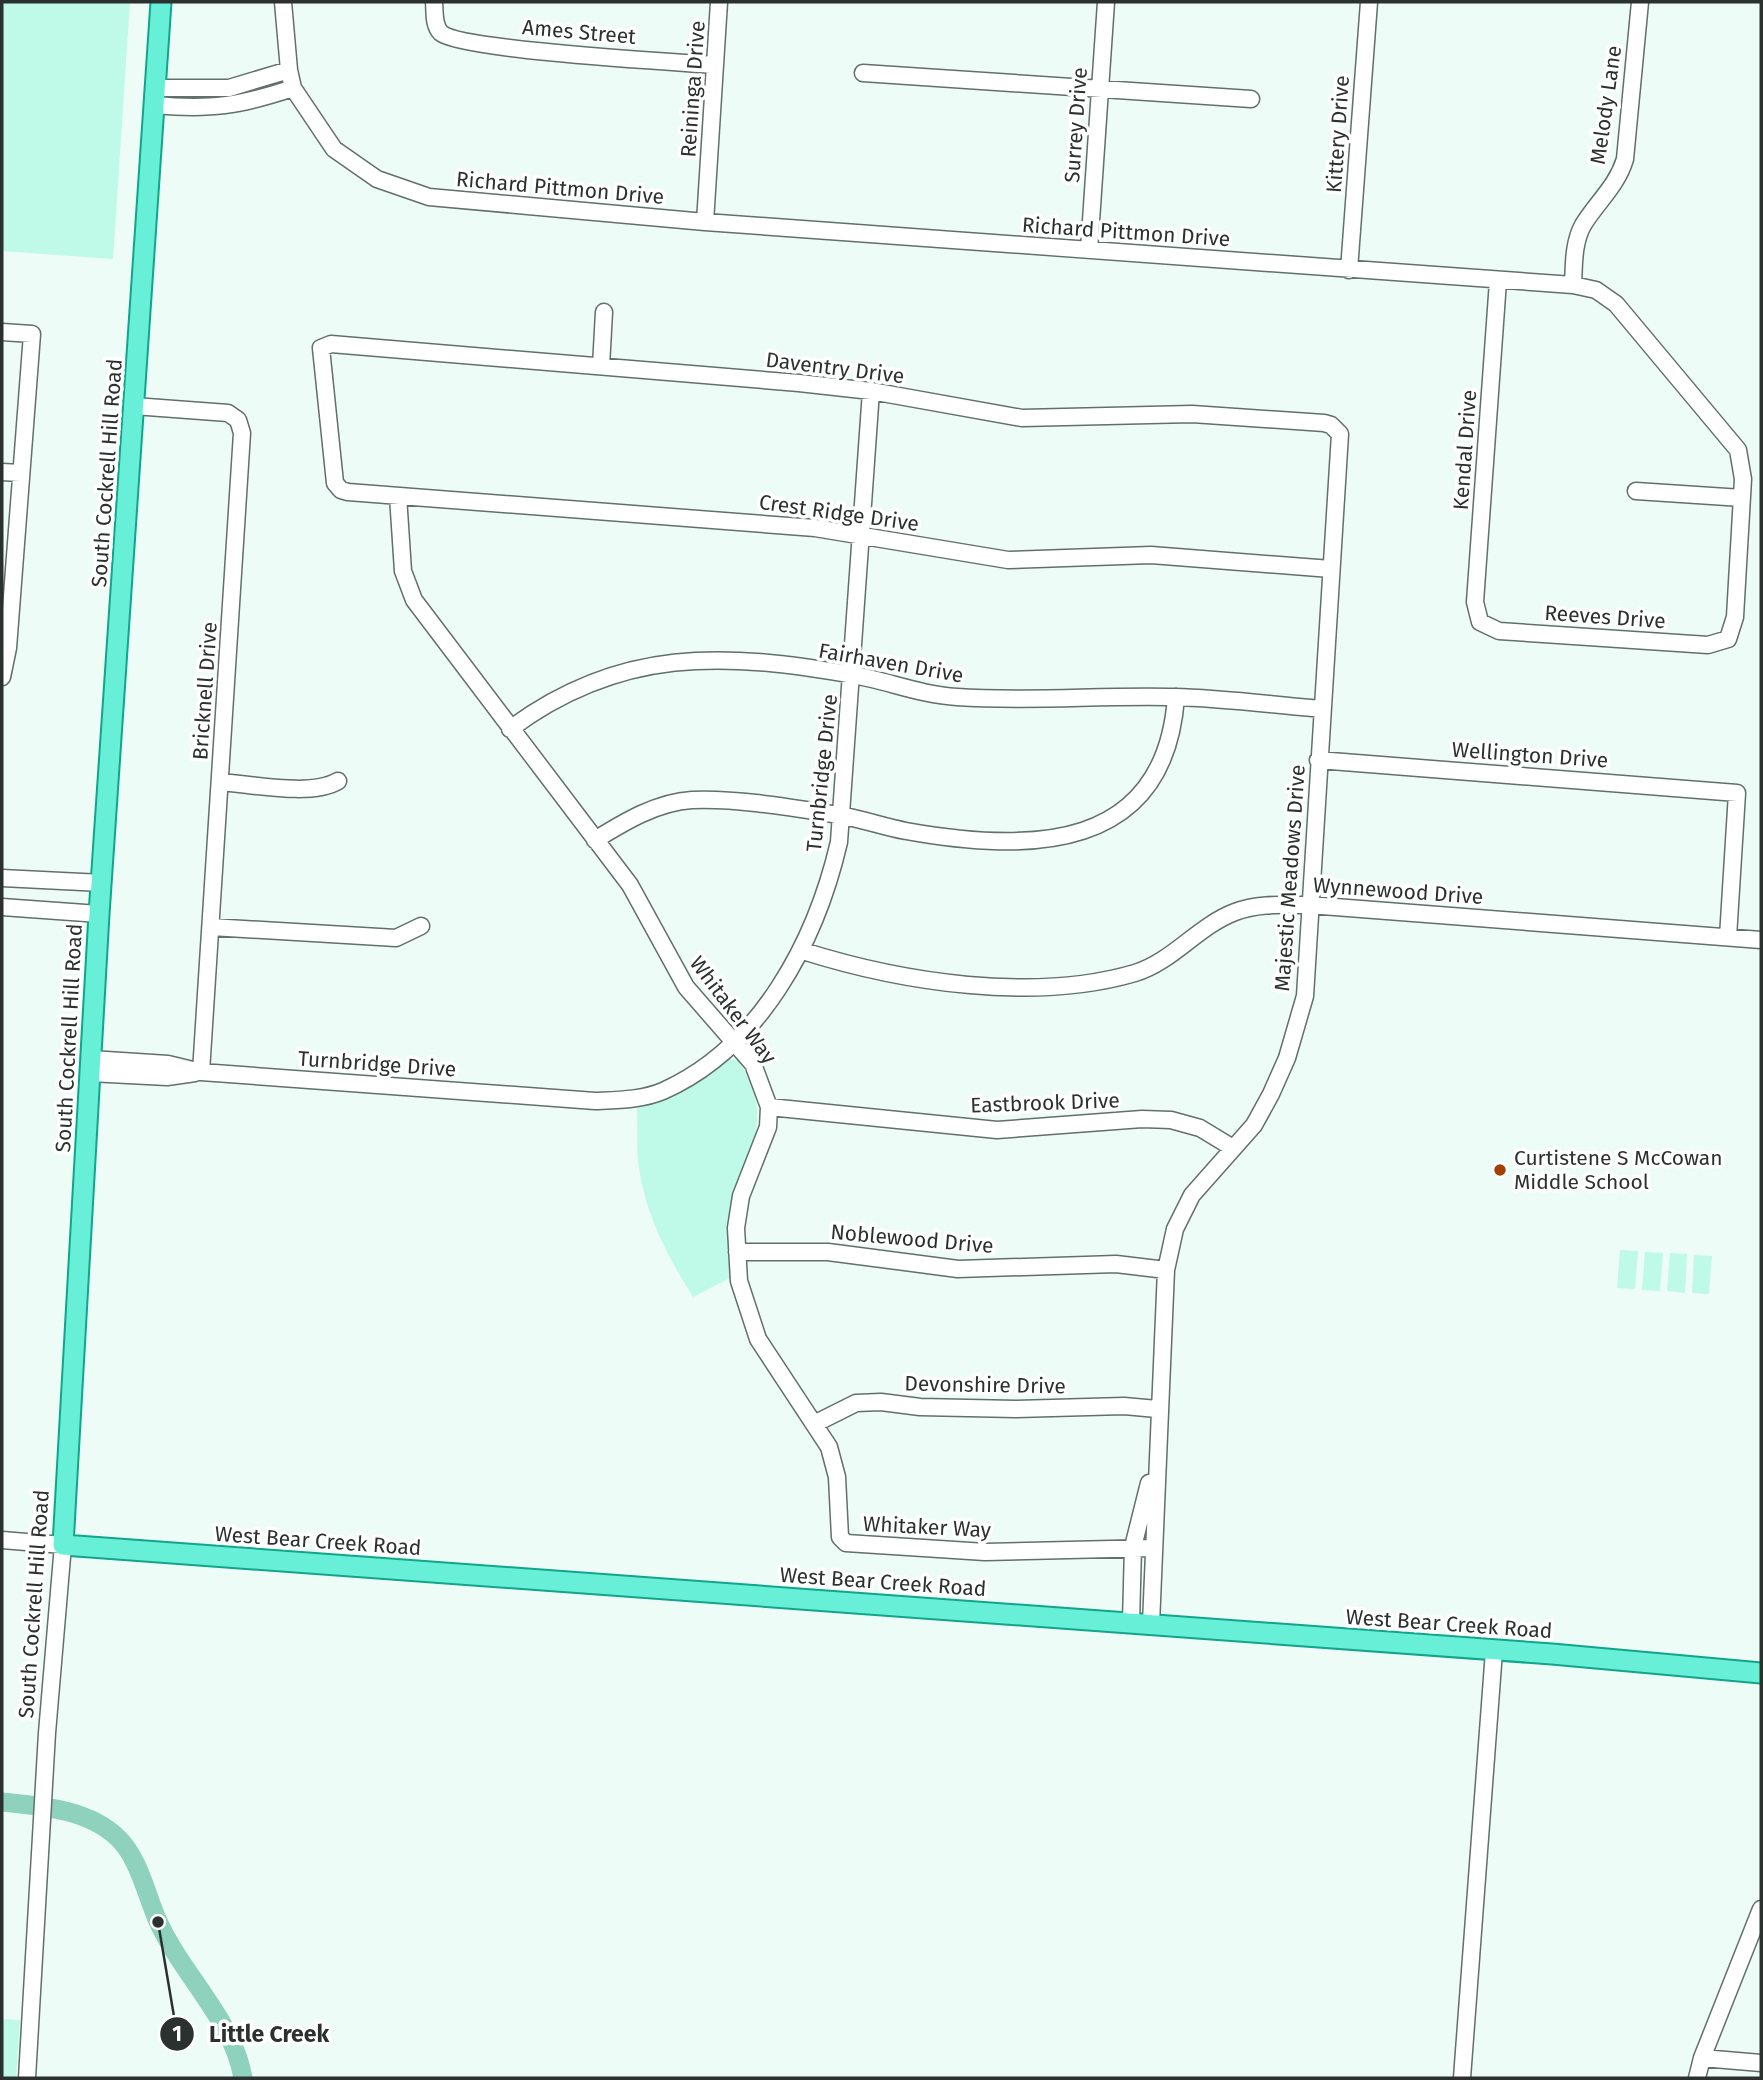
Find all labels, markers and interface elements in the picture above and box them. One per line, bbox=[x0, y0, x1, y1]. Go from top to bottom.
street label: Ames Street bbox=[521, 14, 637, 50]
street label: Reininga Drive bbox=[675, 20, 711, 158]
street label: Melody Lane bbox=[1585, 44, 1627, 166]
street label: Surrey Drive bbox=[1059, 66, 1093, 184]
street label: Kittery Drive bbox=[1321, 74, 1355, 194]
street label: Richard Pittmon Drive bbox=[455, 166, 665, 210]
street label: Richard Pittmon Drive bbox=[1021, 212, 1231, 252]
street label: Daventry Drive bbox=[764, 347, 906, 389]
street label: South Cockrell Hill Road bbox=[86, 358, 128, 588]
street label: Kendal Drive bbox=[1448, 389, 1482, 511]
street label: Crest Ridge Drive bbox=[757, 489, 921, 537]
street label: Reeves Drive bbox=[1543, 600, 1667, 634]
street label: Bricknell Drive bbox=[187, 621, 223, 761]
street label: Fairhaven Drive bbox=[816, 637, 966, 689]
street label: Turnbridge Drive bbox=[801, 693, 843, 853]
street label: Wellington Drive bbox=[1451, 737, 1609, 773]
street label: Majestic Meadows Drive bbox=[1269, 764, 1311, 992]
street label: Wynnewood Drive bbox=[1312, 872, 1484, 910]
street label: South Cockrell Hill Road bbox=[50, 923, 88, 1153]
street label: Whitaker Way bbox=[684, 951, 782, 1070]
street label: Turnbridge Drive bbox=[297, 1046, 457, 1082]
street label: Eastbrook Drive bbox=[970, 1087, 1120, 1119]
place label: Curtistene S McCowan Middle School bbox=[1514, 1145, 1723, 1195]
marker: Curtistene S McCowan Middle School bbox=[1492, 1162, 1508, 1178]
street label: Noblewood Drive bbox=[829, 1219, 995, 1259]
street label: Devonshire Drive bbox=[904, 1371, 1066, 1399]
street label: South Cockrell Hill Road bbox=[13, 1489, 55, 1719]
street label: Whitaker Way bbox=[862, 1511, 992, 1543]
street label: West Bear Creek Road bbox=[214, 1521, 422, 1561]
street label: West Bear Creek Road bbox=[779, 1562, 987, 1602]
street label: West Bear Creek Road bbox=[1345, 1604, 1553, 1644]
callout: Little Creek bbox=[159, 2012, 343, 2056]
text: Little Creek bbox=[209, 2020, 329, 2048]
text: 1 bbox=[172, 2021, 182, 2047]

